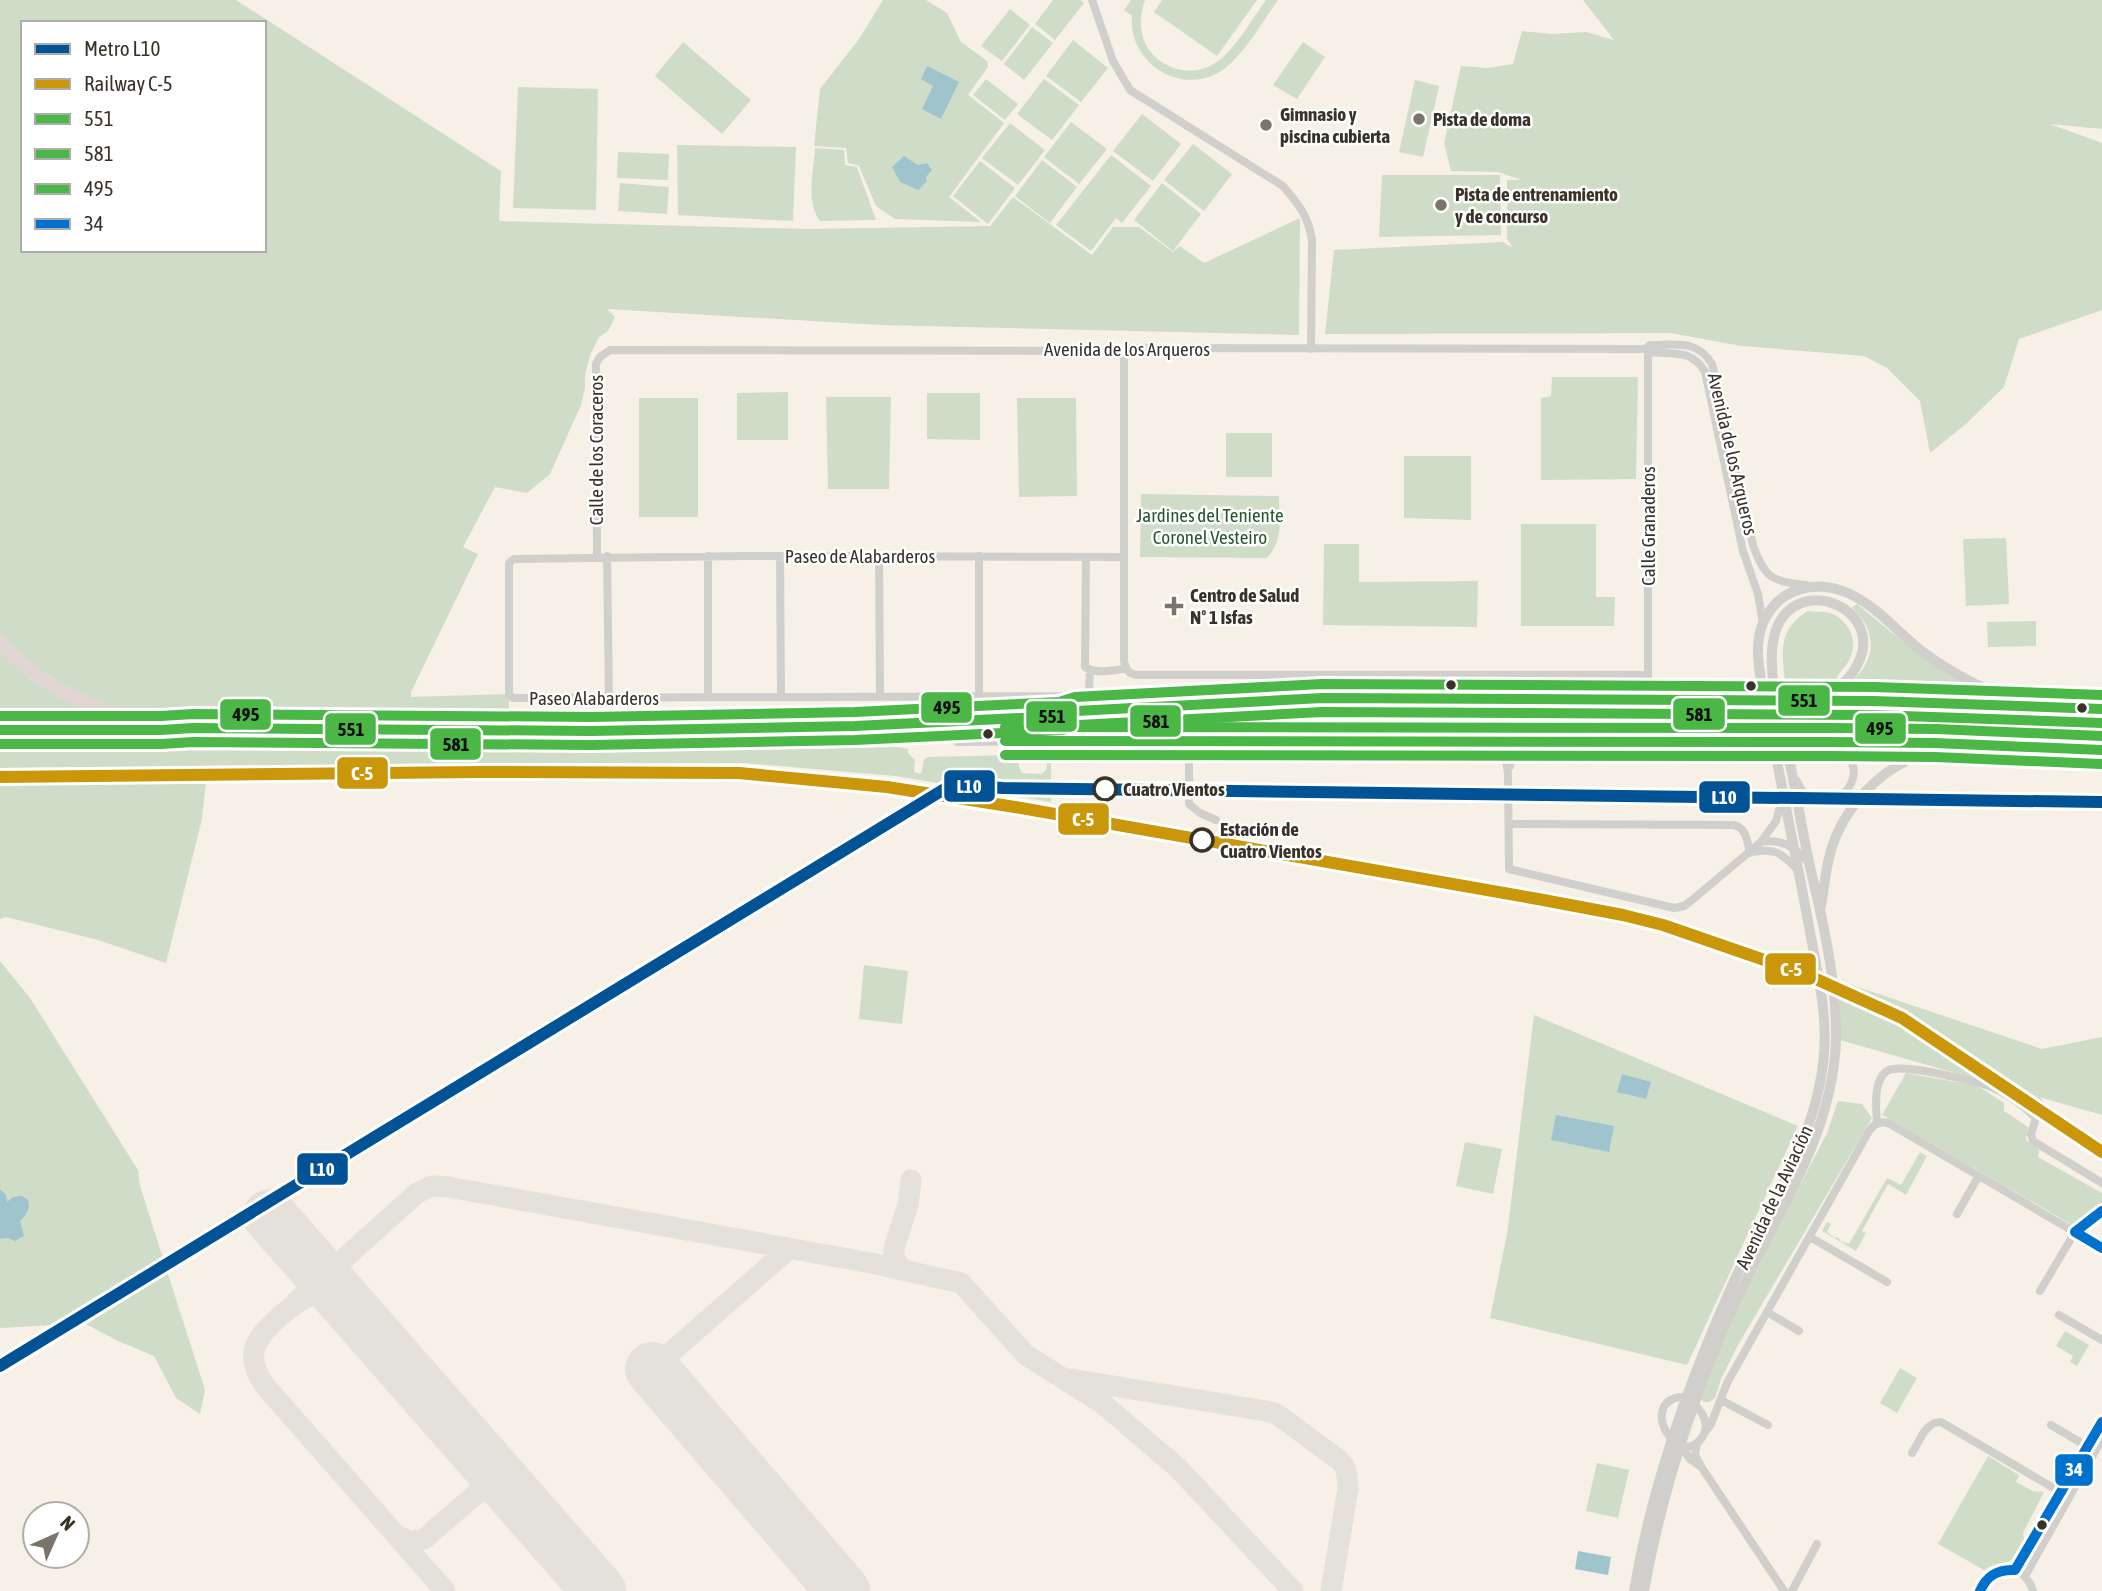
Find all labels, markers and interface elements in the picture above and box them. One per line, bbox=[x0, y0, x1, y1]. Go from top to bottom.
legend bbox=[21, 21, 266, 252]
text: Metro L10 bbox=[84, 36, 161, 60]
text: Railway C-5 bbox=[84, 71, 173, 95]
place label: Gimnasio y piscina cubierta bbox=[1280, 103, 1390, 147]
text: 551 bbox=[84, 106, 114, 130]
place label: Pista de doma bbox=[1433, 108, 1531, 130]
marker: Pista de doma bbox=[1411, 111, 1427, 127]
marker: Gimnasio y piscina cubierta bbox=[1258, 117, 1274, 133]
text: 581 bbox=[84, 141, 114, 165]
text: 495 bbox=[84, 176, 114, 200]
place label: Pista de entrenamiento y de concurso bbox=[1455, 183, 1618, 227]
marker: Pista de entrenamiento y de concurso bbox=[1433, 197, 1449, 213]
text: 34 bbox=[84, 211, 104, 235]
street label: Avenida de los Arqueros bbox=[1044, 338, 1210, 360]
street label: Avenida de los Arqueros bbox=[1704, 371, 1762, 538]
street label: Calle de los Coraceros bbox=[585, 375, 607, 525]
street label: Calle Granaderos bbox=[1637, 466, 1659, 586]
park label: Jardines del Teniente Coronel Vesteiro bbox=[1136, 504, 1284, 548]
street label: Paseo de Alabarderos bbox=[785, 545, 935, 567]
place label: Centro de Salud Nº 1 Isfas bbox=[1190, 584, 1299, 628]
marker: Centro de Salud Nº 1 Isfas bbox=[1164, 596, 1184, 616]
unlabelled marker bbox=[1444, 678, 1458, 692]
unlabelled marker bbox=[1744, 679, 1758, 693]
line badge: 551 bbox=[1777, 684, 1831, 717]
street label: Paseo Alabarderos bbox=[529, 687, 659, 709]
text: 551 bbox=[1791, 689, 1817, 711]
line badge: 495 bbox=[920, 691, 973, 724]
text: 495 bbox=[933, 696, 960, 718]
line badge: 581 bbox=[1672, 697, 1726, 731]
line badge: 495 bbox=[219, 698, 272, 731]
line badge: 551 bbox=[1025, 700, 1078, 733]
unlabelled marker bbox=[2075, 701, 2089, 715]
text: 495 bbox=[232, 703, 259, 725]
text: 581 bbox=[1686, 703, 1712, 725]
line badge: 581 bbox=[1129, 704, 1182, 738]
text: 551 bbox=[1039, 705, 1065, 727]
text: 581 bbox=[1143, 710, 1169, 732]
line badge: 551 bbox=[324, 712, 377, 746]
line badge: 495 bbox=[1854, 712, 1907, 745]
text: 495 bbox=[1866, 717, 1893, 739]
text: 551 bbox=[338, 718, 364, 740]
line badge: 581 bbox=[429, 727, 482, 761]
unlabelled marker bbox=[981, 727, 995, 741]
text: 581 bbox=[443, 733, 469, 755]
line badge: C-5 bbox=[336, 756, 389, 790]
text: C-5 bbox=[351, 762, 373, 784]
line badge: L10 bbox=[943, 769, 996, 803]
text: L10 bbox=[956, 775, 982, 797]
marker: Cuatro Vientos bbox=[1093, 777, 1117, 801]
place label: Cuatro Vientos bbox=[1123, 778, 1225, 800]
line badge: L10 bbox=[1698, 780, 1751, 814]
text: L10 bbox=[1711, 786, 1737, 808]
line badge: C-5 bbox=[1057, 802, 1110, 836]
text: C-5 bbox=[1072, 808, 1094, 830]
place label: Estación de Cuatro Vientos bbox=[1220, 818, 1322, 862]
marker: Estación de Cuatro Vientos bbox=[1190, 828, 1214, 852]
line badge: C-5 bbox=[1764, 952, 1817, 986]
text: C-5 bbox=[1780, 958, 1802, 980]
street label: Avenida de la Aviación bbox=[1731, 1122, 1817, 1272]
line badge: L10 bbox=[296, 1152, 349, 1186]
text: L10 bbox=[309, 1158, 335, 1180]
line badge: 34 bbox=[2054, 1453, 2094, 1487]
text: 34 bbox=[2065, 1458, 2083, 1480]
north arrow bbox=[21, 1500, 91, 1570]
text: N bbox=[56, 1511, 80, 1535]
unlabelled marker bbox=[2035, 1518, 2049, 1532]

